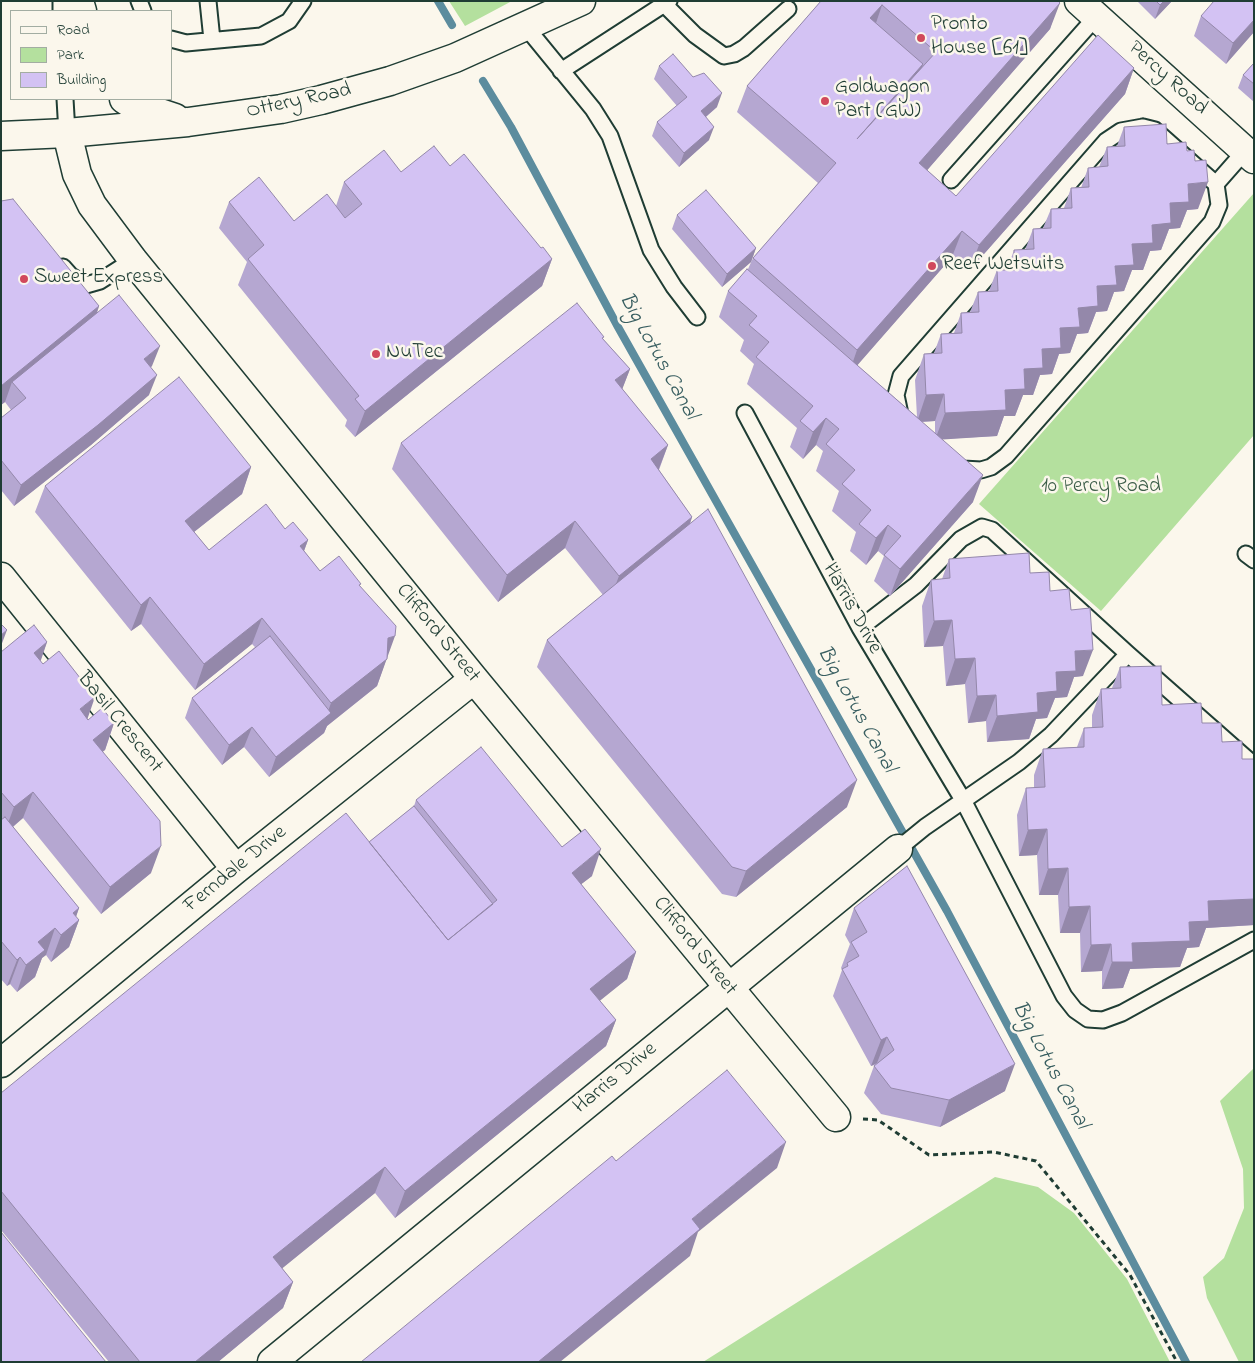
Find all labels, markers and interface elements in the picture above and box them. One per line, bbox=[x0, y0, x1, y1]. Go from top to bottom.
legend bbox=[10, 10, 172, 100]
place label: Pronto House [61] bbox=[931, 13, 1028, 63]
text: Road bbox=[57, 19, 90, 41]
marker: Pronto House [61] bbox=[915, 32, 927, 44]
street label: Percy Road bbox=[1122, 37, 1212, 121]
text: Park bbox=[57, 44, 84, 66]
text: Building bbox=[57, 69, 106, 91]
place label: Goldwagon Part (GW) bbox=[835, 76, 930, 126]
street label: Ottery Road bbox=[244, 79, 354, 125]
marker: Goldwagon Part (GW) bbox=[819, 95, 831, 107]
place label: Reef Wetsuits bbox=[942, 253, 1064, 279]
marker: Reef Wetsuits bbox=[926, 260, 938, 272]
place label: Sweet Express bbox=[34, 266, 163, 292]
marker: Sweet Express bbox=[18, 273, 30, 285]
water label: Big Lotus Canal bbox=[611, 289, 703, 425]
place label: NuTec bbox=[386, 341, 443, 367]
marker: NuTec bbox=[370, 348, 382, 360]
park label: 10 Percy Road bbox=[1041, 475, 1161, 501]
street label: Harris Drive bbox=[816, 559, 886, 659]
street label: Clifford Street bbox=[389, 579, 485, 689]
water label: Big Lotus Canal bbox=[809, 642, 901, 778]
street label: Basil Crescent bbox=[71, 667, 167, 779]
street label: Ferndale Drive bbox=[179, 821, 293, 919]
street label: Clifford Street bbox=[646, 892, 742, 1002]
water label: Big Lotus Canal bbox=[1004, 998, 1094, 1134]
street label: Harris Drive bbox=[569, 1038, 663, 1120]

